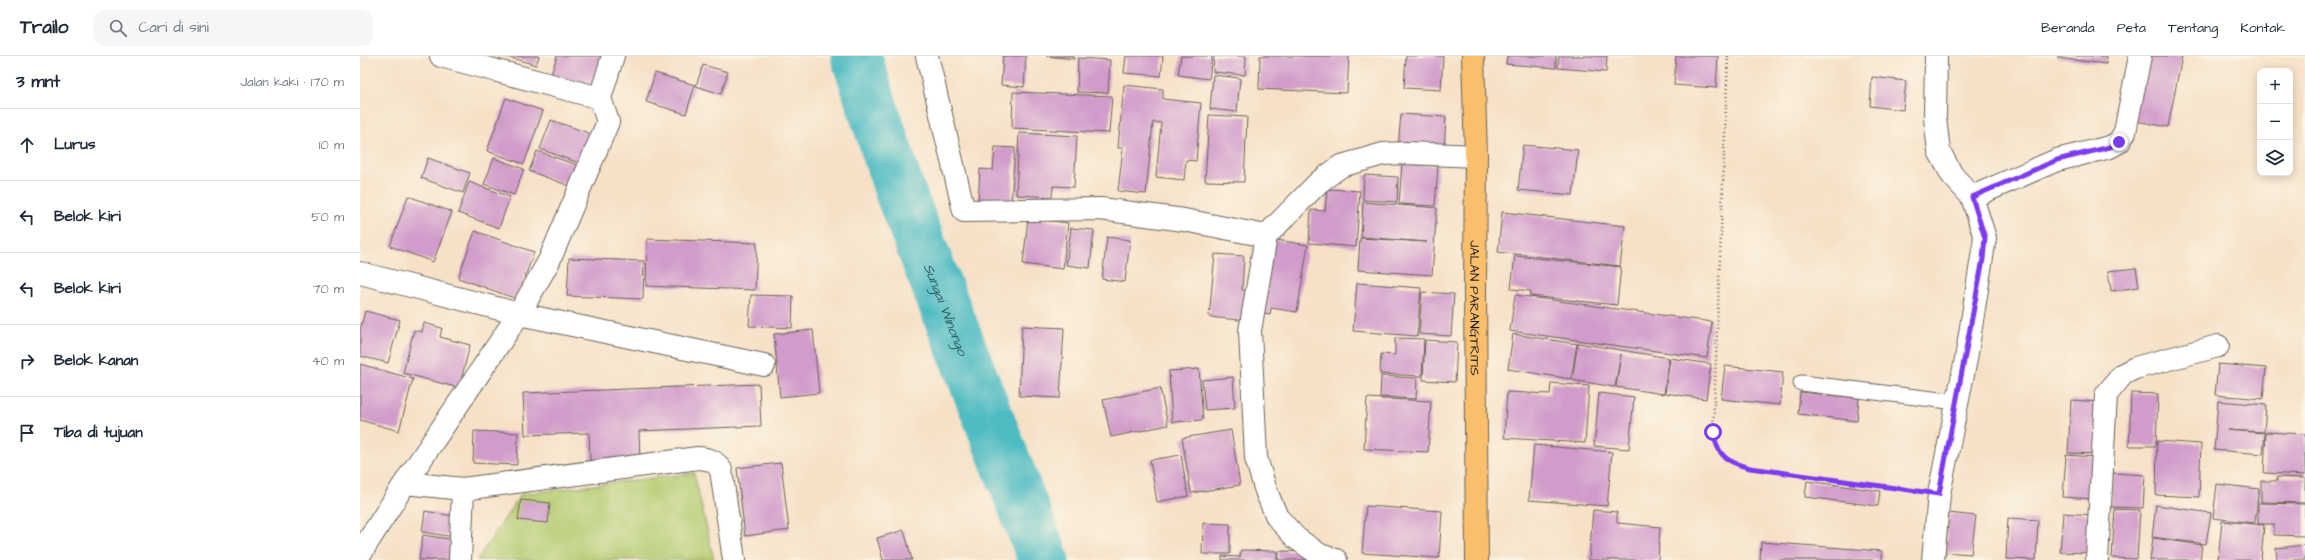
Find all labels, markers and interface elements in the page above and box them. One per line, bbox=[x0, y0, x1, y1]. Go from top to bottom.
search box bbox=[93, 10, 373, 46]
text: Trailo bbox=[20, 14, 69, 41]
icon: search bbox=[107, 17, 129, 39]
text: Cari di sini bbox=[139, 17, 209, 38]
text: Beranda bbox=[2041, 18, 2095, 38]
text: Peta bbox=[2117, 18, 2146, 38]
text: Tentang bbox=[2168, 18, 2218, 38]
text: Kontak bbox=[2240, 18, 2285, 38]
map controls bbox=[2257, 68, 2293, 176]
button: + bbox=[2257, 68, 2293, 104]
text: 3 mnt bbox=[16, 70, 60, 94]
text: Jalan kaki · 170 m bbox=[240, 73, 344, 91]
button: − bbox=[2257, 104, 2293, 140]
route end bbox=[2110, 133, 2128, 151]
icon: ahead bbox=[16, 134, 38, 156]
text: Lurus bbox=[54, 134, 95, 155]
text: 10 m bbox=[319, 136, 344, 154]
button: layers bbox=[2257, 140, 2293, 176]
icon: left bbox=[16, 206, 38, 228]
text: Belok kiri bbox=[54, 206, 121, 227]
text: 50 m bbox=[311, 208, 344, 226]
street label: JALAN PARANGTRITIS bbox=[1465, 240, 1484, 376]
water label: Sungai Winongo bbox=[918, 261, 972, 360]
icon: left bbox=[16, 278, 38, 300]
text: Belok kiri bbox=[54, 278, 121, 299]
text: 70 m bbox=[312, 280, 344, 298]
icon: right bbox=[16, 350, 38, 372]
text: Belok kanan bbox=[54, 350, 138, 371]
text: 40 m bbox=[312, 352, 344, 370]
icon: arrive bbox=[16, 422, 38, 444]
text: Tiba di tujuan bbox=[54, 422, 143, 443]
route start bbox=[1704, 423, 1722, 441]

